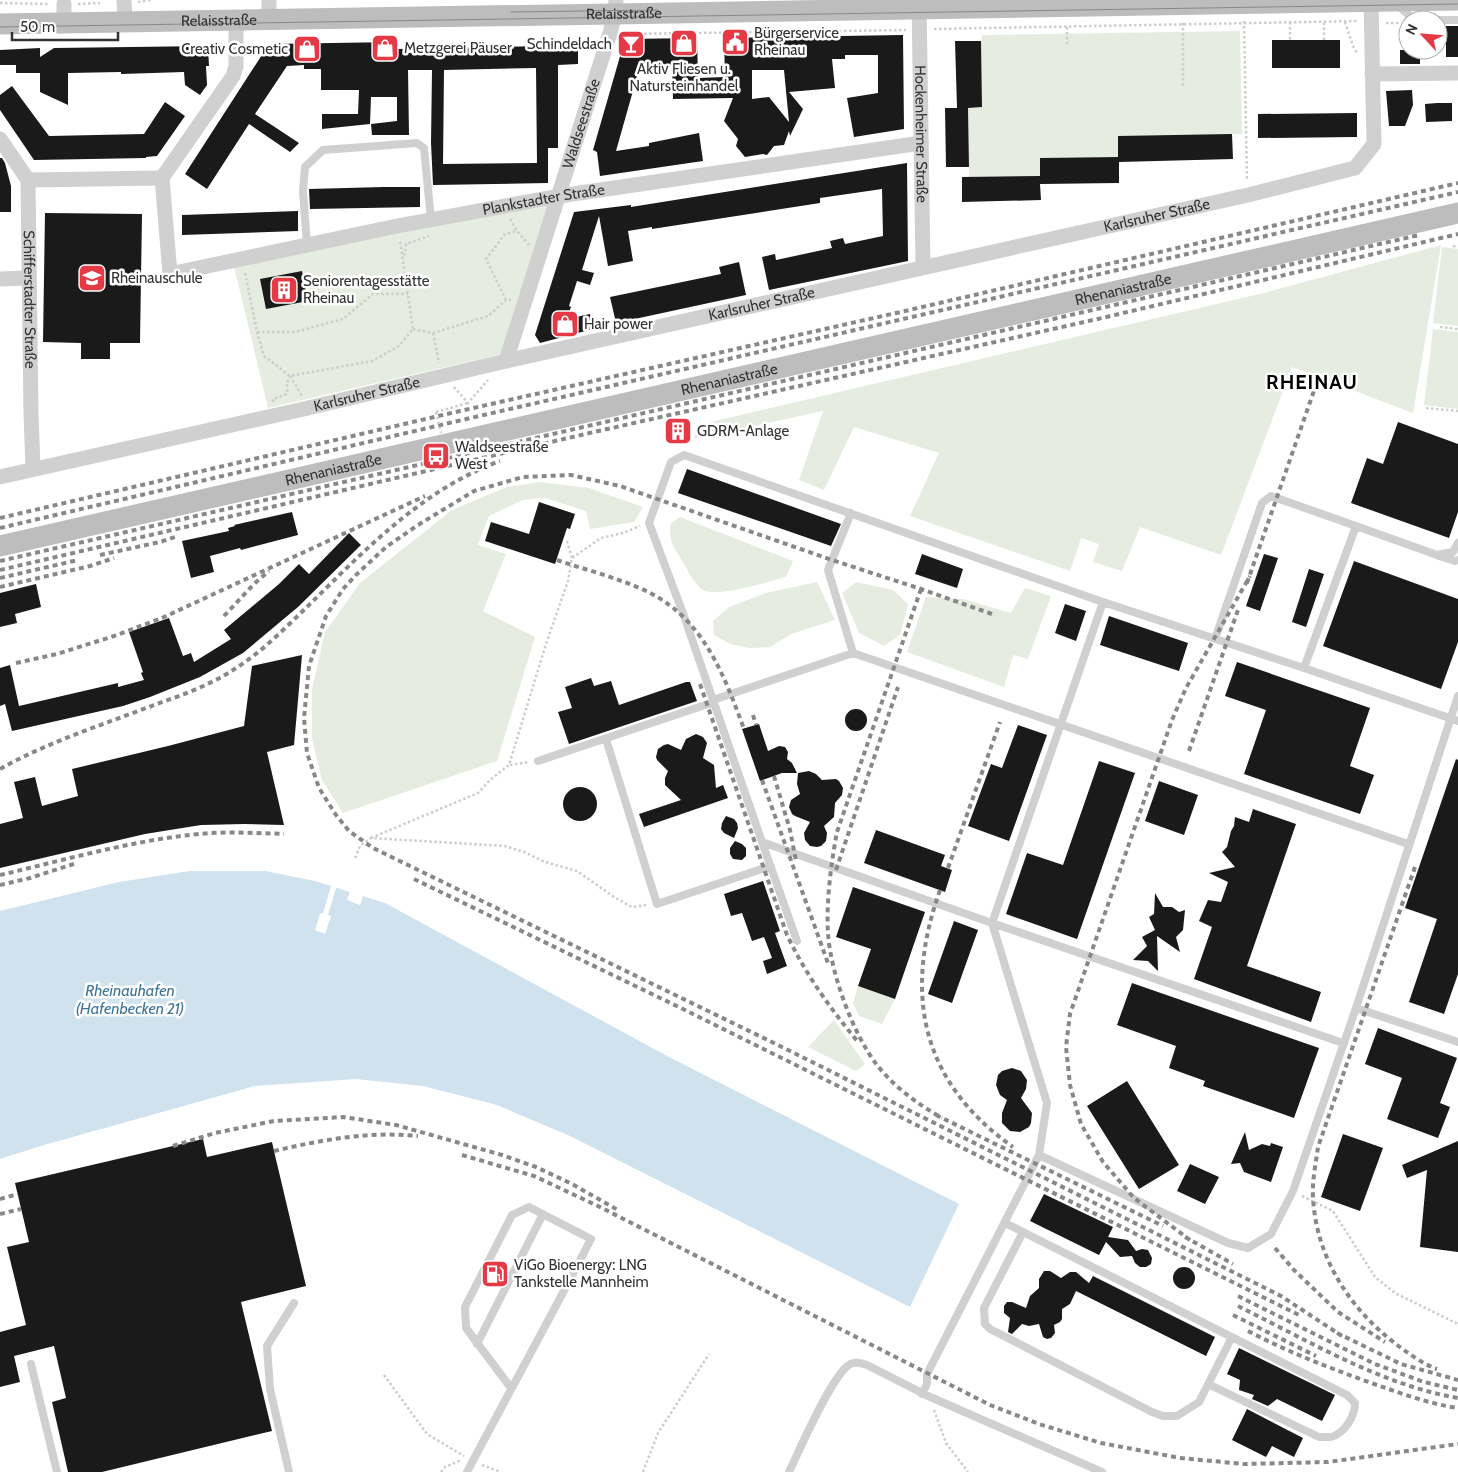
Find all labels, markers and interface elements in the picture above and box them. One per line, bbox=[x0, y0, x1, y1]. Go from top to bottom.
street label: Relaisstraße bbox=[586, 4, 662, 23]
scale bar bbox=[12, 10, 119, 42]
north arrow bbox=[1398, 10, 1448, 60]
street label: Relaisstraße bbox=[181, 11, 257, 30]
text: 50 m bbox=[20, 18, 55, 36]
text: N bbox=[1401, 21, 1422, 38]
place label: Bürgerservice Rheinau bbox=[754, 24, 839, 59]
public building icon: Bürgerservice Rheinau bbox=[720, 27, 750, 57]
shop icon: Aktiv Fliesen u. Natursteinhandel bbox=[669, 28, 699, 58]
bar icon: Schindeldach bbox=[616, 29, 646, 59]
shop icon: Metzgerei Päuser bbox=[370, 33, 400, 63]
shop icon: Creativ Cosmetic bbox=[292, 34, 322, 64]
place label: Schindeldach bbox=[527, 35, 612, 53]
place label: Metzgerei Päuser bbox=[404, 39, 512, 57]
place label: Creativ Cosmetic bbox=[181, 40, 288, 58]
place label: Aktiv Fliesen u. Natursteinhandel bbox=[630, 60, 739, 95]
street label: Hockenheimer Straße bbox=[911, 65, 931, 203]
street label: Waldseestraße bbox=[559, 76, 604, 171]
street label: Plankstadter Straße bbox=[481, 180, 606, 219]
street label: Karlsruher Straße bbox=[1102, 195, 1212, 236]
street label: Schifferstadter Straße bbox=[20, 230, 39, 369]
school or university icon: Rheinauschule bbox=[77, 263, 107, 293]
place label: Rheinauschule bbox=[111, 269, 203, 287]
street label: Rhenaniastraße bbox=[1073, 270, 1173, 309]
place label: Seniorentagesstätte Rheinau bbox=[303, 272, 430, 307]
building icon: Seniorentagesstätte Rheinau bbox=[269, 275, 299, 305]
street label: Karlsruher Straße bbox=[707, 283, 817, 324]
shop icon: Hair power bbox=[550, 309, 580, 339]
place label: Hair power bbox=[584, 315, 653, 333]
street label: Rhenaniastraße bbox=[679, 360, 780, 399]
district label: RHEINAU bbox=[1266, 370, 1358, 394]
street label: Karlsruher Straße bbox=[312, 373, 422, 415]
building icon: GDRM-Anlage bbox=[663, 416, 693, 446]
place label: GDRM-Anlage bbox=[697, 422, 789, 440]
place label: Waldseestraße West bbox=[455, 438, 549, 473]
bus stop icon: Waldseestraße West bbox=[421, 441, 451, 471]
street label: Rhenaniastraße bbox=[283, 450, 384, 490]
water label: Rheinauhafen (Hafenbecken 21) bbox=[76, 981, 184, 1018]
place label: ViGo Bioenergy: LNG Tankstelle Mannheim bbox=[514, 1256, 649, 1291]
fuel station icon: ViGo Bioenergy: LNG Tankstelle Mannheim bbox=[480, 1259, 510, 1289]

